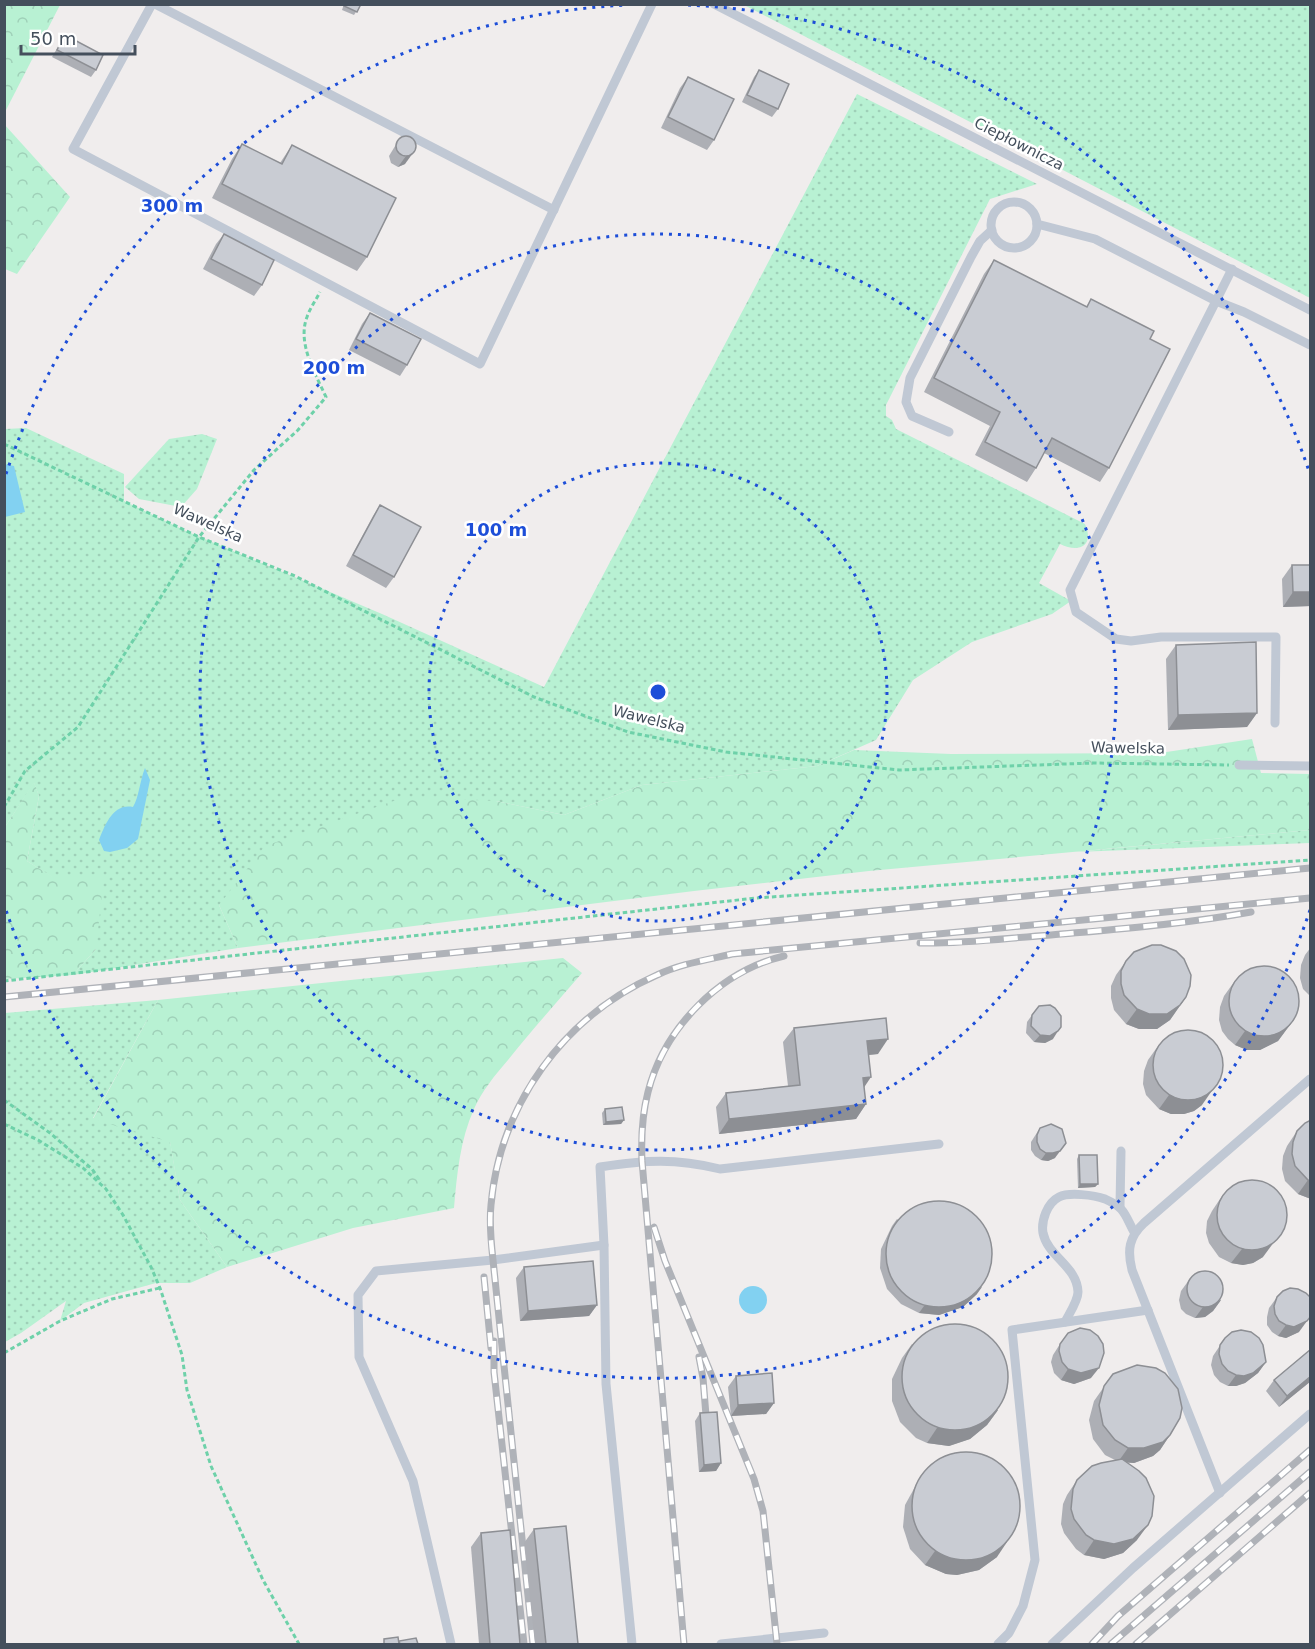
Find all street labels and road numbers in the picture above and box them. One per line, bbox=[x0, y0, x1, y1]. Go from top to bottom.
street label: Ciepłownicza bbox=[971, 114, 1067, 174]
street label: Wawelska bbox=[170, 500, 246, 546]
street label: Wawelska bbox=[611, 701, 687, 737]
street label: Wawelska bbox=[1091, 738, 1165, 758]

